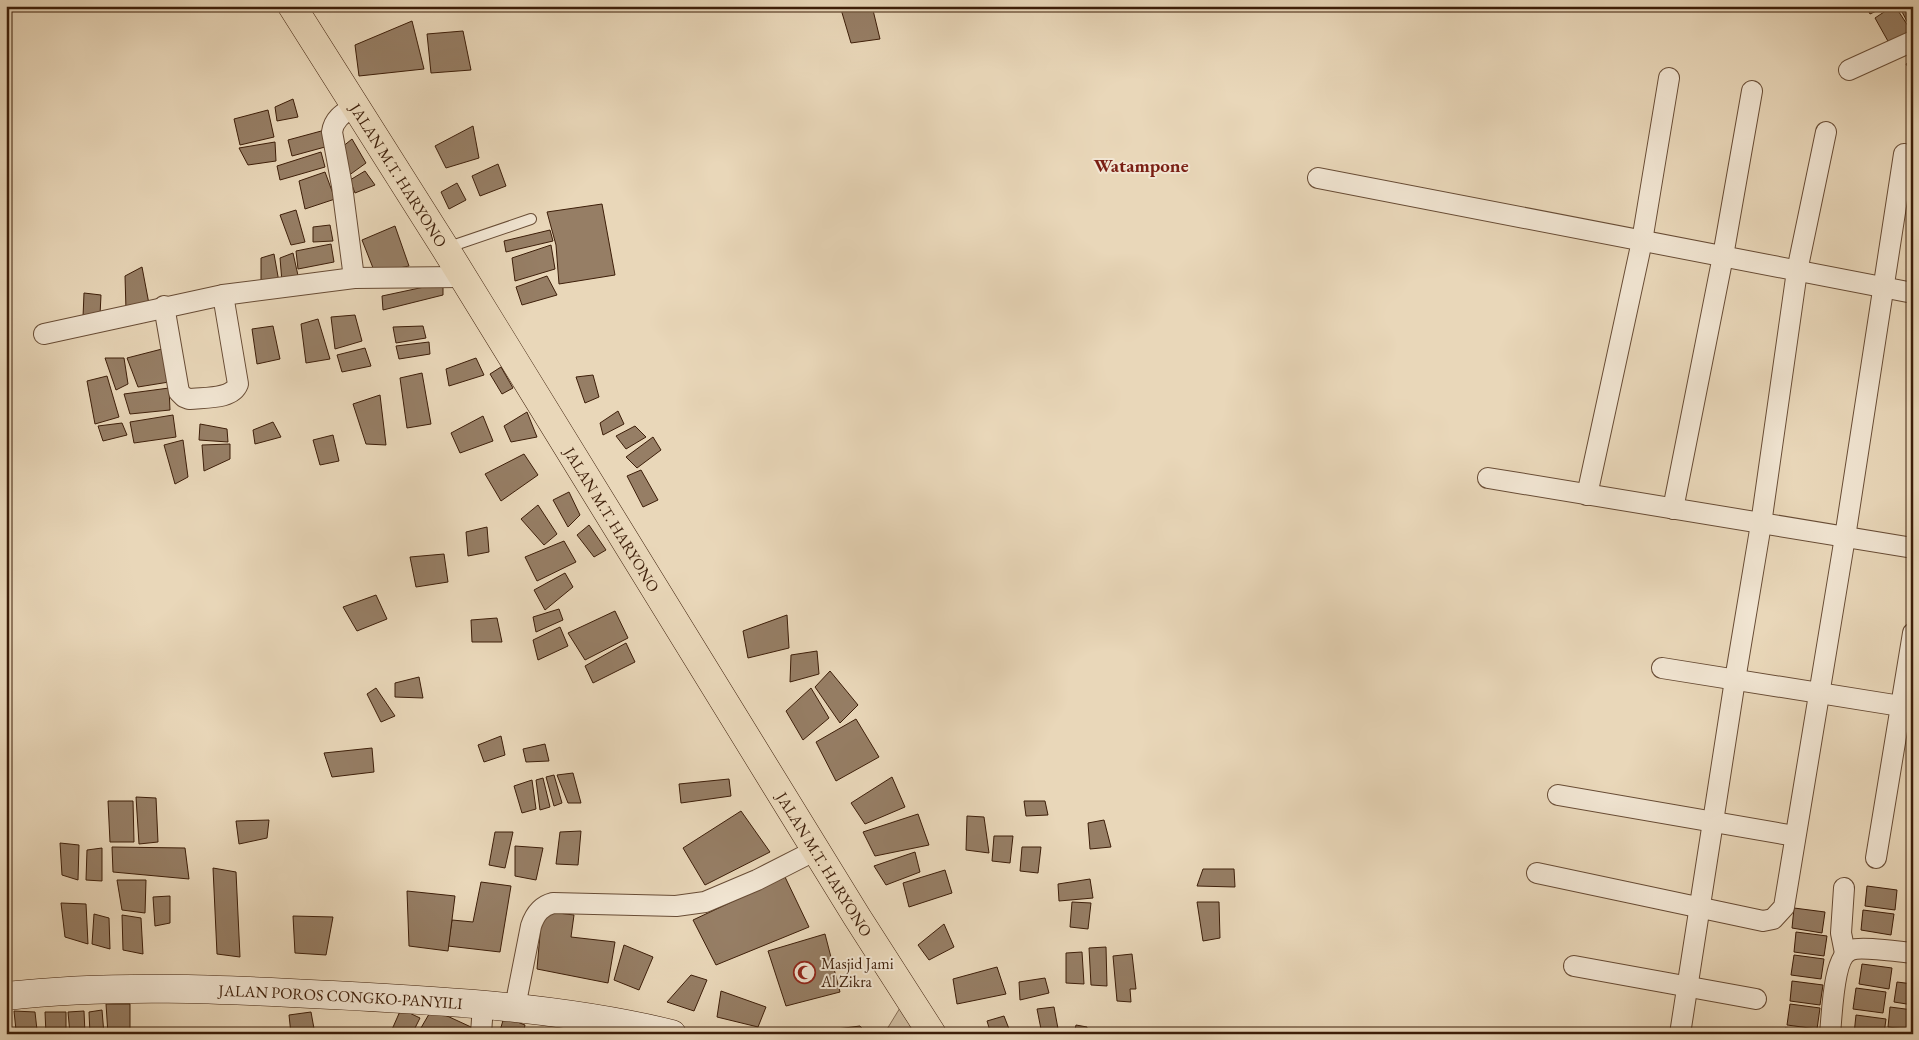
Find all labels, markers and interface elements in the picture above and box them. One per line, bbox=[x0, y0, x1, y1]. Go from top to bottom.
street label: JALAN M.T. HARYONO bbox=[344, 98, 452, 251]
district label: Watampone bbox=[1093, 153, 1189, 178]
street label: JALAN M.T. HARYONO bbox=[558, 442, 664, 596]
street label: JALAN M.T. HARYONO bbox=[770, 786, 877, 941]
place label: Masjid Jami Al Zikra bbox=[820, 953, 894, 992]
mosque icon: Masjid Jami Al Zikra bbox=[793, 960, 817, 984]
street label: JALAN POROS CONGKO-PANYILI bbox=[216, 980, 464, 1014]

